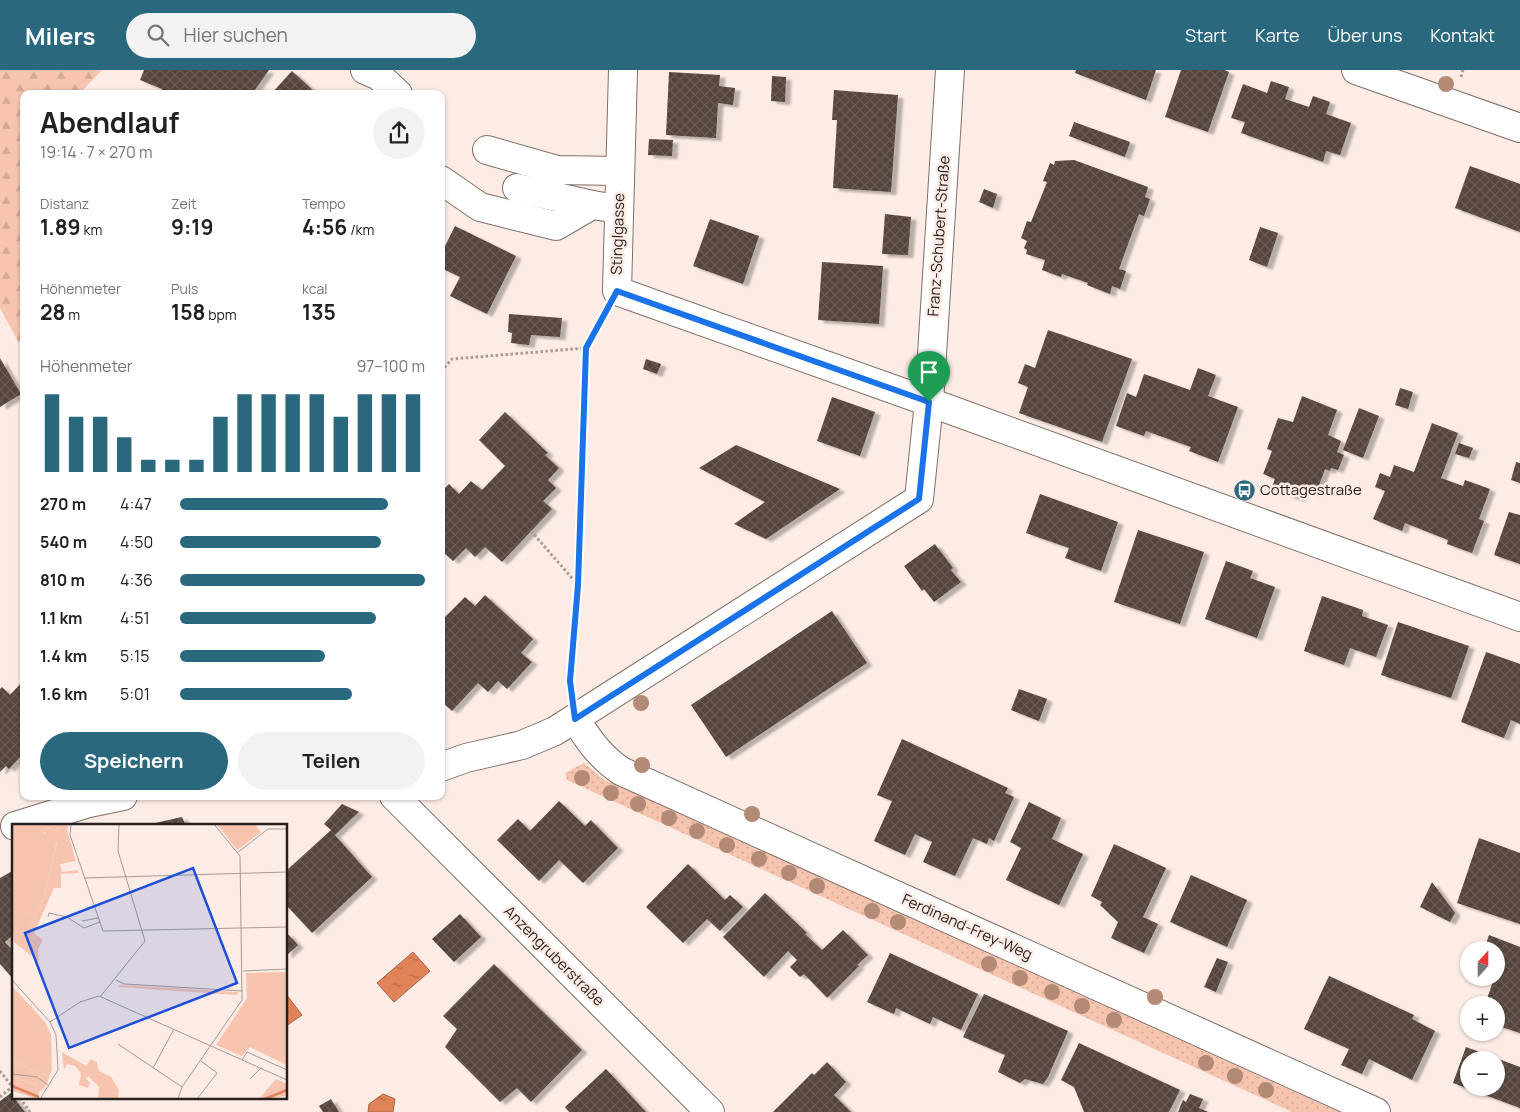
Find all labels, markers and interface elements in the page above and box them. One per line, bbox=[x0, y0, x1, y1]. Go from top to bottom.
search box bbox=[126, 13, 476, 58]
text: Milers bbox=[25, 19, 96, 52]
icon: search bbox=[144, 21, 172, 49]
text: Hier suchen bbox=[184, 22, 288, 48]
text: Start bbox=[1185, 23, 1227, 47]
text: Karte bbox=[1255, 23, 1300, 47]
text: Über uns bbox=[1328, 23, 1402, 47]
text: Kontakt bbox=[1430, 23, 1495, 47]
text: Abendlauf bbox=[40, 103, 179, 141]
button: share bbox=[373, 107, 425, 159]
text: 19:14 · 7 × 270 m bbox=[40, 141, 153, 163]
street label: Franz-Schubert-Straße bbox=[922, 155, 955, 317]
street label: Stinglgasse bbox=[606, 193, 629, 275]
text: Distanz bbox=[40, 194, 89, 213]
text: Zeit bbox=[171, 194, 197, 213]
text: Tempo bbox=[302, 194, 346, 213]
text: 1.89 bbox=[40, 213, 81, 241]
text: 9:19 bbox=[171, 213, 214, 241]
text: 4:56 bbox=[302, 213, 347, 241]
text: km bbox=[81, 220, 102, 239]
text: /km bbox=[347, 220, 374, 239]
text: Höhenmeter bbox=[40, 279, 121, 298]
text: Puls bbox=[171, 279, 198, 298]
text: kcal bbox=[302, 279, 328, 298]
text: 28 bbox=[40, 298, 65, 326]
text: 158 bbox=[171, 298, 205, 326]
text: 135 bbox=[302, 298, 336, 326]
text: m bbox=[65, 305, 80, 324]
text: bpm bbox=[205, 305, 237, 324]
pin bbox=[908, 351, 950, 402]
text: Höhenmeter bbox=[40, 355, 133, 377]
text: 97–100 m bbox=[357, 355, 425, 377]
icon: arrive bbox=[915, 358, 943, 386]
bus stop icon: Cottagestraße bbox=[1232, 478, 1256, 502]
place label: Cottagestraße bbox=[1260, 479, 1362, 500]
text: 270 m bbox=[40, 493, 86, 515]
text: 4:47 bbox=[120, 493, 152, 515]
text: 540 m bbox=[40, 531, 87, 553]
text: 4:50 bbox=[120, 531, 153, 553]
text: 810 m bbox=[40, 569, 85, 591]
text: 4:36 bbox=[120, 569, 153, 591]
text: 1.1 km bbox=[40, 607, 83, 629]
text: 4:51 bbox=[120, 607, 150, 629]
text: 1.4 km bbox=[40, 645, 87, 667]
text: 5:15 bbox=[120, 645, 150, 667]
text: 1.6 km bbox=[40, 683, 87, 705]
text: 5:01 bbox=[120, 683, 150, 705]
button: Speichern bbox=[40, 732, 228, 790]
button: Teilen bbox=[238, 732, 425, 790]
inset map bbox=[12, 824, 288, 1100]
street label: Ferdinand-Frey-Weg bbox=[899, 888, 1036, 965]
street label: Anzengruberstraße bbox=[499, 901, 609, 1011]
north arrow bbox=[1460, 941, 1505, 986]
map controls bbox=[1460, 941, 1505, 1096]
button: + bbox=[1460, 996, 1505, 1041]
button: − bbox=[1460, 1051, 1505, 1096]

